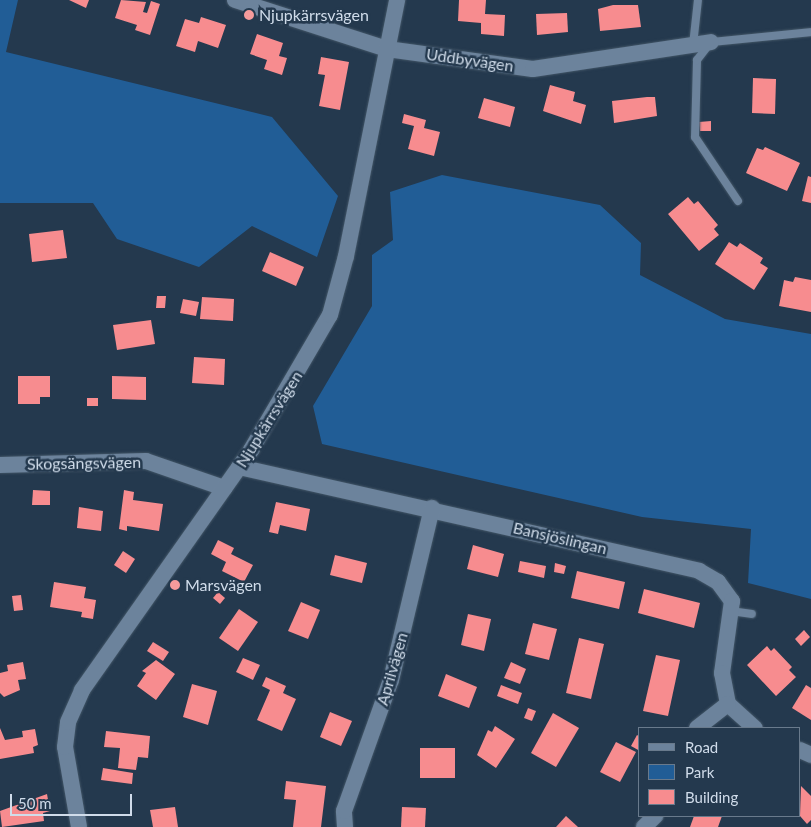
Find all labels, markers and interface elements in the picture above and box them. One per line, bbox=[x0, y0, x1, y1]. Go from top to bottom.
place label: Njupkärrsvägen bbox=[259, 5, 369, 25]
marker: Njupkärrsvägen bbox=[243, 9, 255, 21]
street label: Uddbyvägen bbox=[425, 44, 515, 76]
street label: Njupkärrsvägen bbox=[232, 367, 306, 471]
street label: Skogsängsvägen bbox=[27, 452, 141, 474]
street label: Bansjöslingan bbox=[511, 518, 609, 558]
place label: Marsvägen bbox=[185, 575, 262, 595]
marker: Marsvägen bbox=[169, 579, 181, 591]
street label: Aprilvägen bbox=[372, 630, 412, 708]
legend bbox=[638, 727, 801, 817]
text: Road bbox=[685, 738, 718, 756]
text: Park bbox=[685, 763, 714, 781]
scale bar bbox=[12, 784, 135, 816]
text: Building bbox=[685, 788, 738, 806]
text: 50 m bbox=[18, 794, 52, 812]

